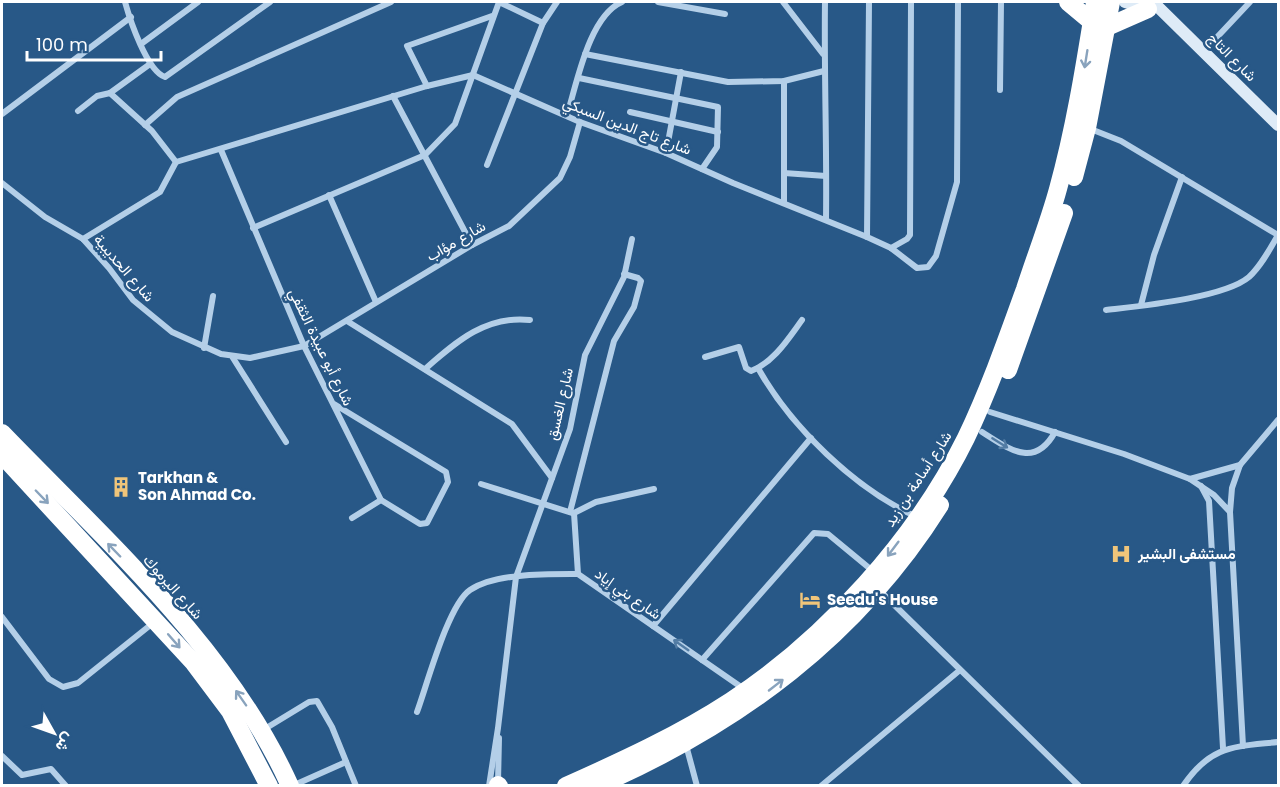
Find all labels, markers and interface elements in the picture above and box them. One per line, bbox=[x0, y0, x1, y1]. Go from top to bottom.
scale bar bbox=[27, 24, 160, 62]
street label: شارع التاج bbox=[1202, 27, 1262, 87]
text: 100 m bbox=[36, 32, 88, 57]
one-way arrow bbox=[1080, 49, 1091, 69]
street label: شارع تاج الدين السبكي bbox=[559, 91, 695, 163]
street label: شارع مؤاب bbox=[422, 215, 490, 267]
street label: شارع الحديبية bbox=[88, 229, 160, 307]
street label: شارع أبو عبيدة الثقفي bbox=[281, 284, 359, 411]
street label: شارع الغسق bbox=[541, 366, 579, 442]
street label: شارع أسامة بن زيد bbox=[879, 427, 957, 531]
one-way arrow bbox=[991, 438, 1008, 450]
place label: Tarkhan & Son Ahmad Co. bbox=[138, 467, 256, 505]
building icon: Tarkhan & Son Ahmad Co. bbox=[109, 475, 133, 499]
one-way arrow bbox=[35, 490, 49, 505]
one-way arrow bbox=[887, 540, 900, 556]
one-way arrow bbox=[107, 542, 122, 557]
hospital icon: مستشفى البشير bbox=[1109, 542, 1133, 566]
place label: مستشفى البشير bbox=[1137, 543, 1236, 564]
street label: شارع اليرموك bbox=[138, 550, 208, 624]
street label: شارع بني إياد bbox=[589, 563, 666, 627]
hotel icon: Seedu's House bbox=[798, 588, 822, 612]
place label: Seedu's House bbox=[827, 589, 938, 610]
one-way arrow bbox=[167, 633, 181, 648]
one-way arrow bbox=[673, 639, 689, 651]
one-way arrow bbox=[768, 679, 784, 692]
one-way arrow bbox=[235, 690, 247, 706]
north arrow bbox=[24, 703, 84, 763]
text: ش bbox=[50, 728, 80, 757]

